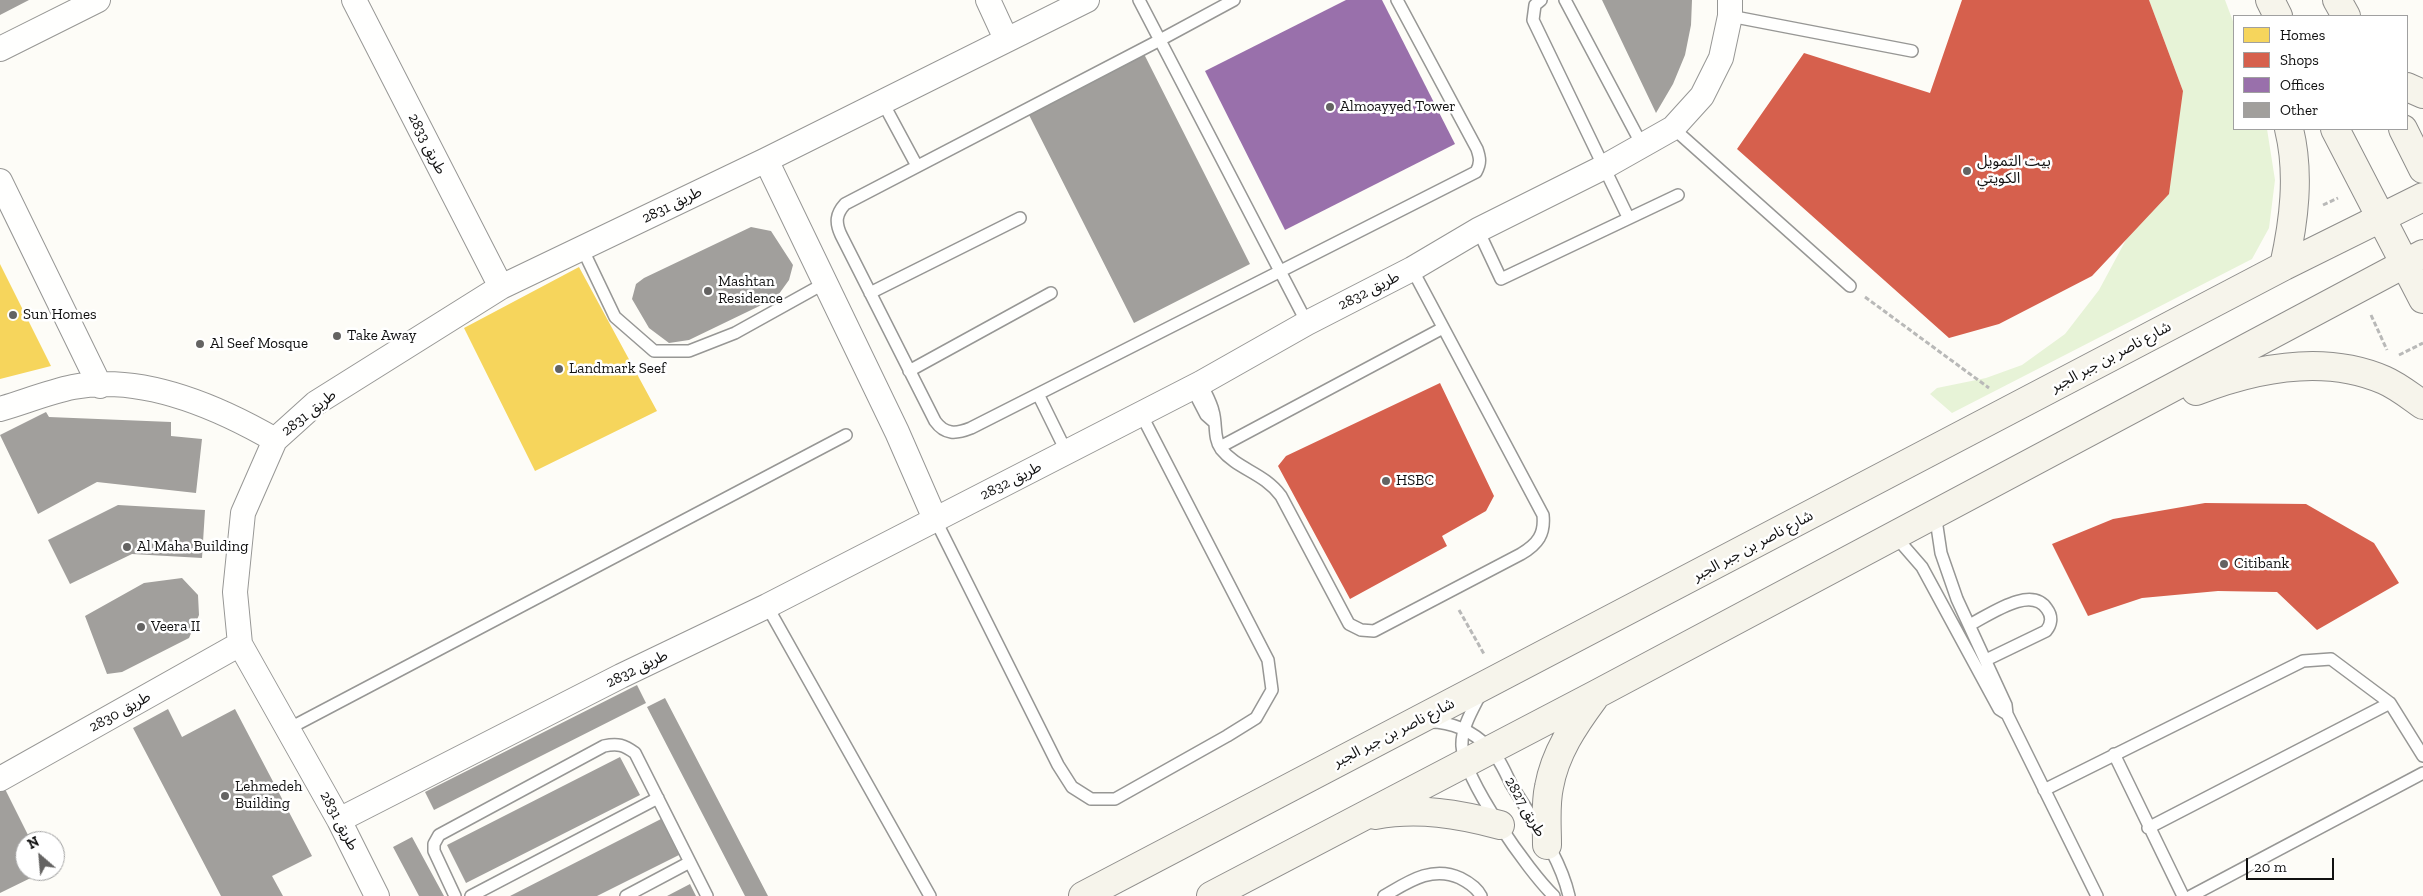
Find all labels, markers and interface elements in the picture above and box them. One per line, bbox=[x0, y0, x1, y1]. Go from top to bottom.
legend bbox=[2233, 15, 2408, 130]
text: Homes bbox=[2280, 26, 2325, 44]
text: Shops bbox=[2280, 51, 2319, 69]
text: Offices bbox=[2280, 76, 2324, 94]
place label: Almoayyed Tower bbox=[1340, 98, 1456, 116]
marker: Almoayyed Tower bbox=[1324, 101, 1336, 113]
text: Other bbox=[2280, 101, 2318, 119]
street label: طريق 2833 bbox=[404, 110, 450, 178]
place label: بيت التمويل الكويتي bbox=[1977, 153, 2051, 188]
marker: بيت التمويل الكويتي bbox=[1961, 165, 1973, 177]
street label: طريق 2831 bbox=[639, 183, 705, 227]
street label: طريق 2832 bbox=[1335, 268, 1403, 314]
place label: Mashtan Residence bbox=[718, 273, 783, 308]
marker: Mashtan Residence bbox=[702, 285, 714, 297]
place label: Sun Homes bbox=[23, 306, 97, 324]
marker: Sun Homes bbox=[7, 309, 19, 321]
street label: شارع ناصر بن جبر الجبر bbox=[2048, 318, 2174, 396]
place label: Take Away bbox=[347, 327, 416, 345]
marker: Take Away bbox=[331, 330, 343, 342]
place label: Al Seef Mosque bbox=[210, 335, 308, 353]
marker: Al Seef Mosque bbox=[194, 338, 206, 350]
place label: Landmark Seef bbox=[569, 360, 666, 378]
marker: Landmark Seef bbox=[553, 363, 565, 375]
street label: طريق 2831 bbox=[278, 386, 340, 440]
street label: طريق 2832 bbox=[977, 458, 1045, 504]
place label: HSBC bbox=[1396, 472, 1434, 490]
marker: HSBC bbox=[1380, 475, 1392, 487]
street label: شارع ناصر بن جبر الجبر bbox=[1690, 507, 1816, 585]
place label: Al Maha Building bbox=[137, 538, 248, 556]
marker: Al Maha Building bbox=[121, 541, 133, 553]
place label: Citibank bbox=[2234, 555, 2289, 573]
marker: Citibank bbox=[2218, 558, 2230, 570]
place label: Veera II bbox=[151, 618, 200, 636]
marker: Veera II bbox=[135, 621, 147, 633]
street label: طريق 2832 bbox=[603, 646, 671, 692]
street label: طريق 2830 bbox=[86, 688, 154, 736]
street label: شارع ناصر بن جبر الجبر bbox=[1330, 695, 1458, 771]
street label: طريق 2827 bbox=[1501, 774, 1549, 840]
place label: Lehmedeh Building bbox=[235, 778, 302, 813]
street label: طريق 2831 bbox=[316, 788, 362, 854]
marker: Lehmedeh Building bbox=[219, 790, 231, 802]
north arrow bbox=[15, 831, 65, 881]
text: N bbox=[25, 833, 42, 853]
scale bar bbox=[2248, 848, 2336, 880]
text: 20 m bbox=[2254, 858, 2287, 876]

